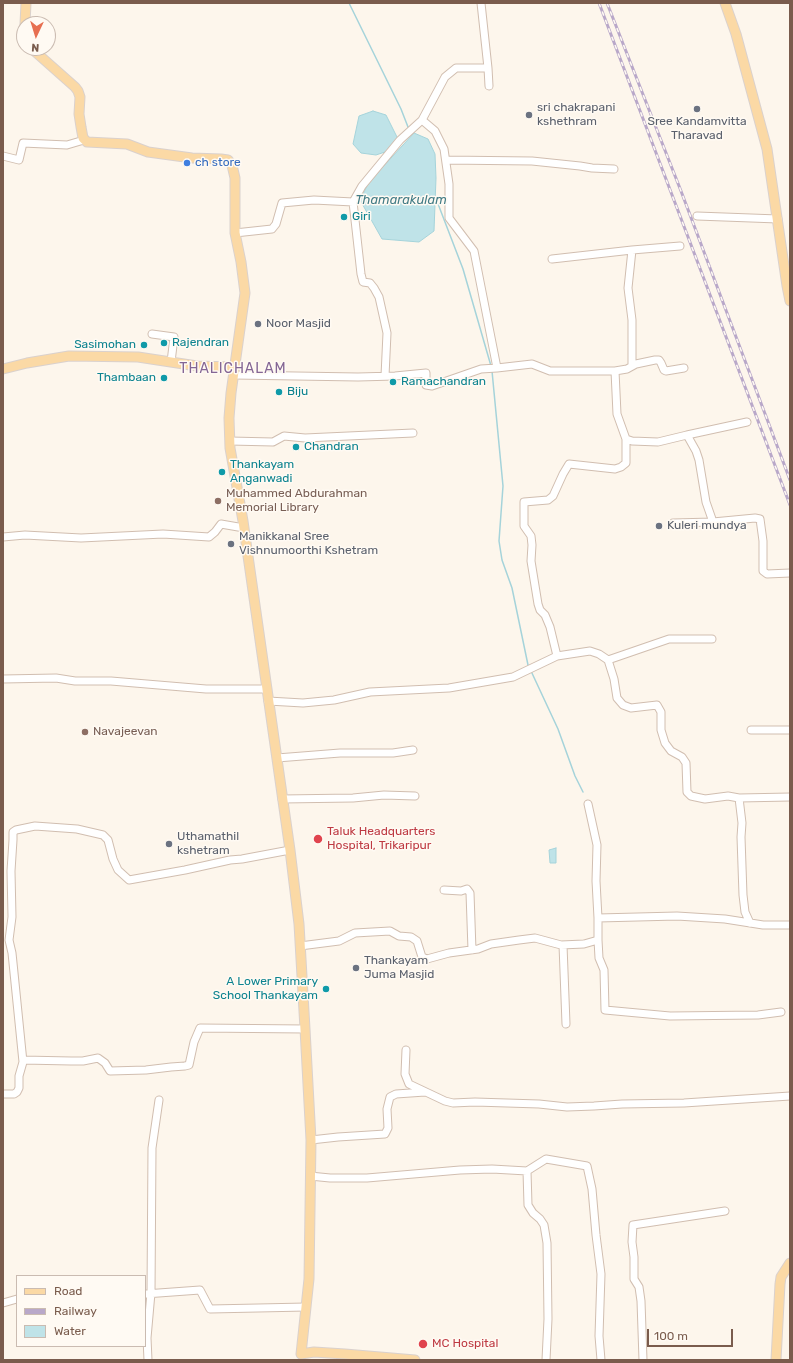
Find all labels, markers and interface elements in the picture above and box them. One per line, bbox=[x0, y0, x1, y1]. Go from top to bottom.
north arrow bbox=[16, 16, 56, 56]
text: N bbox=[31, 41, 40, 54]
place label: sri chakrapani kshethram bbox=[537, 101, 615, 129]
marker: Sree Kandamvitta Tharavad bbox=[692, 104, 702, 114]
marker: sri chakrapani kshethram bbox=[524, 110, 534, 120]
place label: Sree Kandamvitta Tharavad bbox=[647, 115, 747, 143]
place label: ch store bbox=[195, 156, 241, 170]
marker: ch store bbox=[182, 158, 192, 168]
water label: Thamarakulam bbox=[355, 192, 447, 208]
place label: Giri bbox=[352, 210, 371, 224]
marker: Giri bbox=[339, 212, 349, 222]
place label: Noor Masjid bbox=[266, 317, 331, 331]
marker: Noor Masjid bbox=[253, 319, 263, 329]
place label: Rajendran bbox=[172, 336, 229, 350]
place label: Sasimohan bbox=[74, 338, 136, 352]
marker: Rajendran bbox=[159, 338, 169, 348]
marker: Sasimohan bbox=[139, 340, 149, 350]
district label: THALICHALAM bbox=[179, 361, 287, 377]
place label: Thambaan bbox=[97, 371, 156, 385]
marker: Thambaan bbox=[159, 373, 169, 383]
place label: Ramachandran bbox=[401, 375, 486, 389]
marker: Ramachandran bbox=[388, 377, 398, 387]
place label: Biju bbox=[287, 385, 308, 399]
marker: Biju bbox=[274, 387, 284, 397]
place label: Chandran bbox=[304, 440, 359, 454]
marker: Chandran bbox=[291, 442, 301, 452]
place label: Thankayam Anganwadi bbox=[230, 458, 294, 486]
marker: Thankayam Anganwadi bbox=[217, 467, 227, 477]
place label: Muhammed Abdurahman Memorial Library bbox=[226, 487, 367, 515]
marker: Muhammed Abdurahman Memorial Library bbox=[213, 496, 223, 506]
place label: Kuleri mundya bbox=[667, 519, 747, 533]
marker: Kuleri mundya bbox=[654, 521, 664, 531]
place label: Manikkanal Sree Vishnumoorthi Kshetram bbox=[239, 530, 378, 558]
marker: Manikkanal Sree Vishnumoorthi Kshetram bbox=[226, 539, 236, 549]
place label: Navajeevan bbox=[93, 725, 158, 739]
marker: Navajeevan bbox=[80, 727, 90, 737]
place label: Taluk Headquarters Hospital, Trikaripur bbox=[327, 825, 435, 853]
place label: Uthamathil kshetram bbox=[177, 830, 239, 858]
marker: Taluk Headquarters Hospital, Trikaripur bbox=[312, 833, 324, 845]
marker: Uthamathil kshetram bbox=[164, 839, 174, 849]
place label: Thankayam Juma Masjid bbox=[364, 954, 434, 982]
marker: Thankayam Juma Masjid bbox=[351, 963, 361, 973]
place label: A Lower Primary School Thankayam bbox=[213, 975, 318, 1003]
marker: A Lower Primary School Thankayam bbox=[321, 984, 331, 994]
legend bbox=[16, 1275, 146, 1347]
text: Road bbox=[54, 1284, 82, 1298]
text: Railway bbox=[54, 1304, 97, 1318]
scale bar bbox=[649, 1321, 735, 1347]
text: Water bbox=[54, 1324, 86, 1338]
text: 100 m bbox=[654, 1329, 688, 1343]
place label: MC Hospital bbox=[432, 1337, 498, 1351]
marker: MC Hospital bbox=[417, 1338, 429, 1350]

